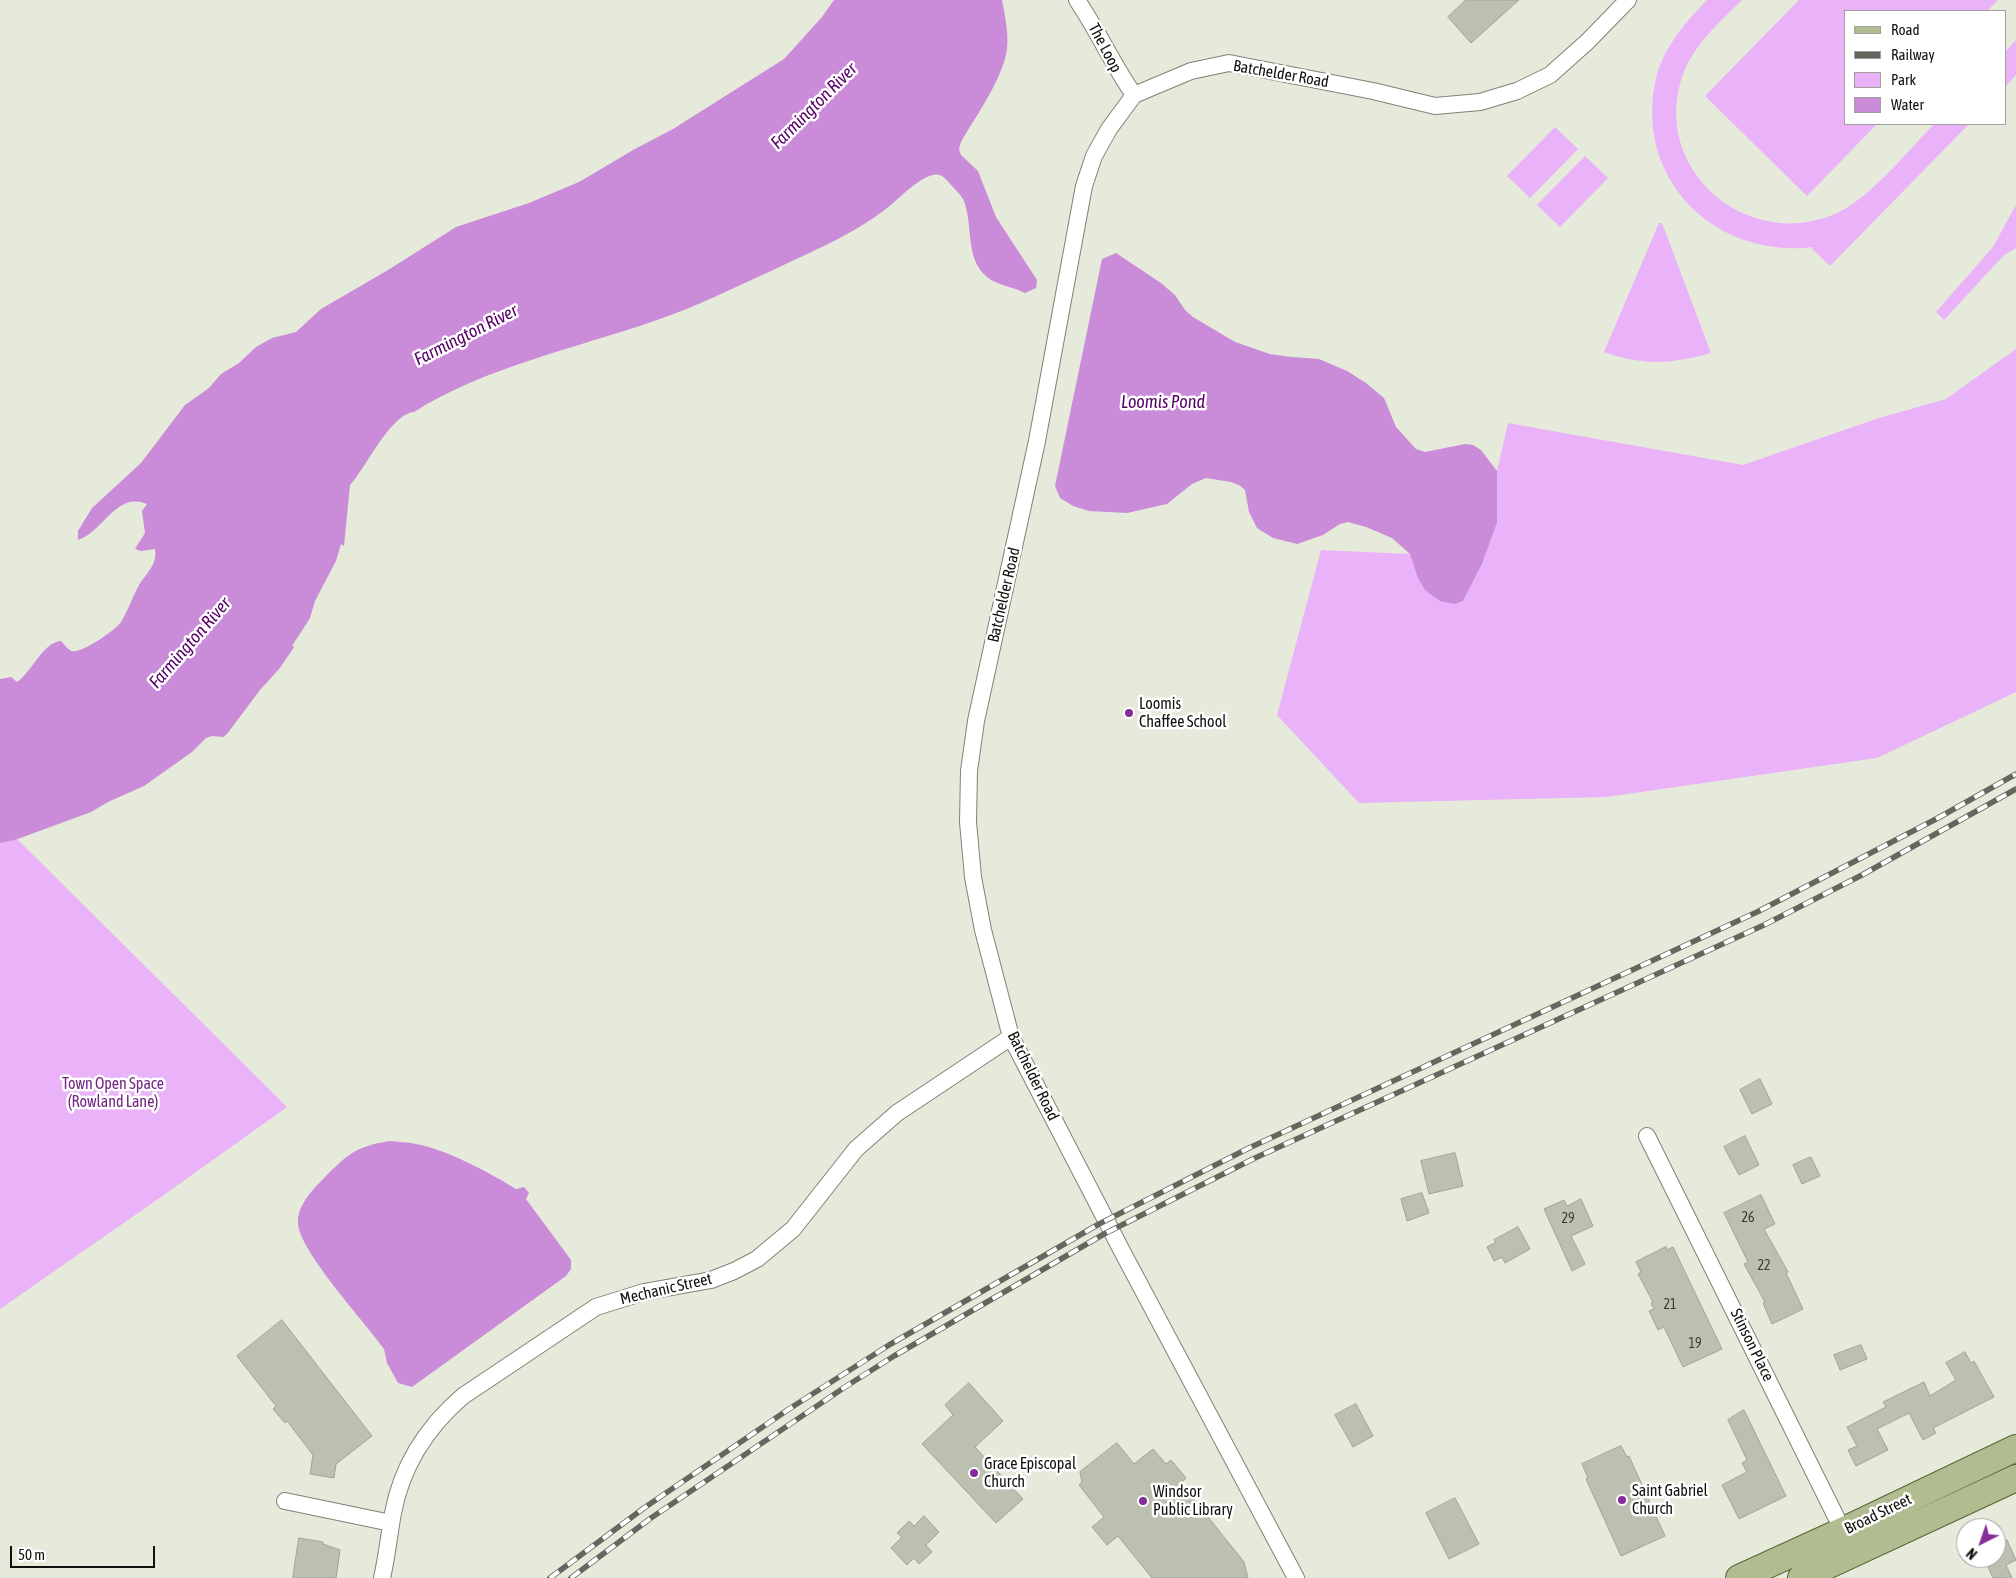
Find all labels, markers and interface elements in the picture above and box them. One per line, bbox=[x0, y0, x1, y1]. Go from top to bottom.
legend bbox=[1844, 10, 2006, 125]
street label: The Loop bbox=[1084, 20, 1126, 76]
text: Road bbox=[1891, 21, 1920, 38]
text: Railway bbox=[1891, 46, 1935, 63]
street label: Batchelder Road bbox=[1232, 56, 1330, 92]
water label: Farmington River bbox=[766, 58, 862, 154]
text: Park bbox=[1891, 71, 1916, 88]
text: Water bbox=[1891, 96, 1924, 113]
water label: Farmington River bbox=[411, 300, 521, 370]
water label: Loomis Pond bbox=[1121, 391, 1205, 413]
street label: Batchelder Road bbox=[984, 546, 1024, 644]
water label: Farmington River bbox=[145, 593, 235, 693]
place label: Loomis Chaffee School bbox=[1139, 694, 1226, 732]
marker: Loomis Chaffee School bbox=[1123, 707, 1135, 719]
street label: Batchelder Road bbox=[1003, 1028, 1063, 1124]
park label: Town Open Space (Rowland Lane) bbox=[62, 1074, 164, 1112]
house number: 26 bbox=[1741, 1210, 1755, 1226]
house number: 29 bbox=[1561, 1211, 1575, 1227]
house number: 22 bbox=[1757, 1258, 1771, 1274]
street label: Mechanic Street bbox=[618, 1269, 714, 1309]
house number: 21 bbox=[1663, 1297, 1677, 1313]
street label: Stinson Place bbox=[1726, 1305, 1778, 1385]
house number: 19 bbox=[1688, 1336, 1702, 1352]
place label: Grace Episcopal Church bbox=[984, 1454, 1076, 1492]
marker: Grace Episcopal Church bbox=[968, 1467, 980, 1479]
place label: Saint Gabriel Church bbox=[1632, 1481, 1708, 1519]
place label: Windsor Public Library bbox=[1153, 1482, 1233, 1520]
street label: Broad Street bbox=[1841, 1490, 1915, 1538]
marker: Saint Gabriel Church bbox=[1616, 1494, 1628, 1506]
marker: Windsor Public Library bbox=[1137, 1495, 1149, 1507]
north arrow bbox=[1956, 1518, 2006, 1568]
scale bar bbox=[12, 1536, 158, 1568]
text: N bbox=[1963, 1545, 1980, 1562]
text: 50 m bbox=[18, 1546, 45, 1563]

